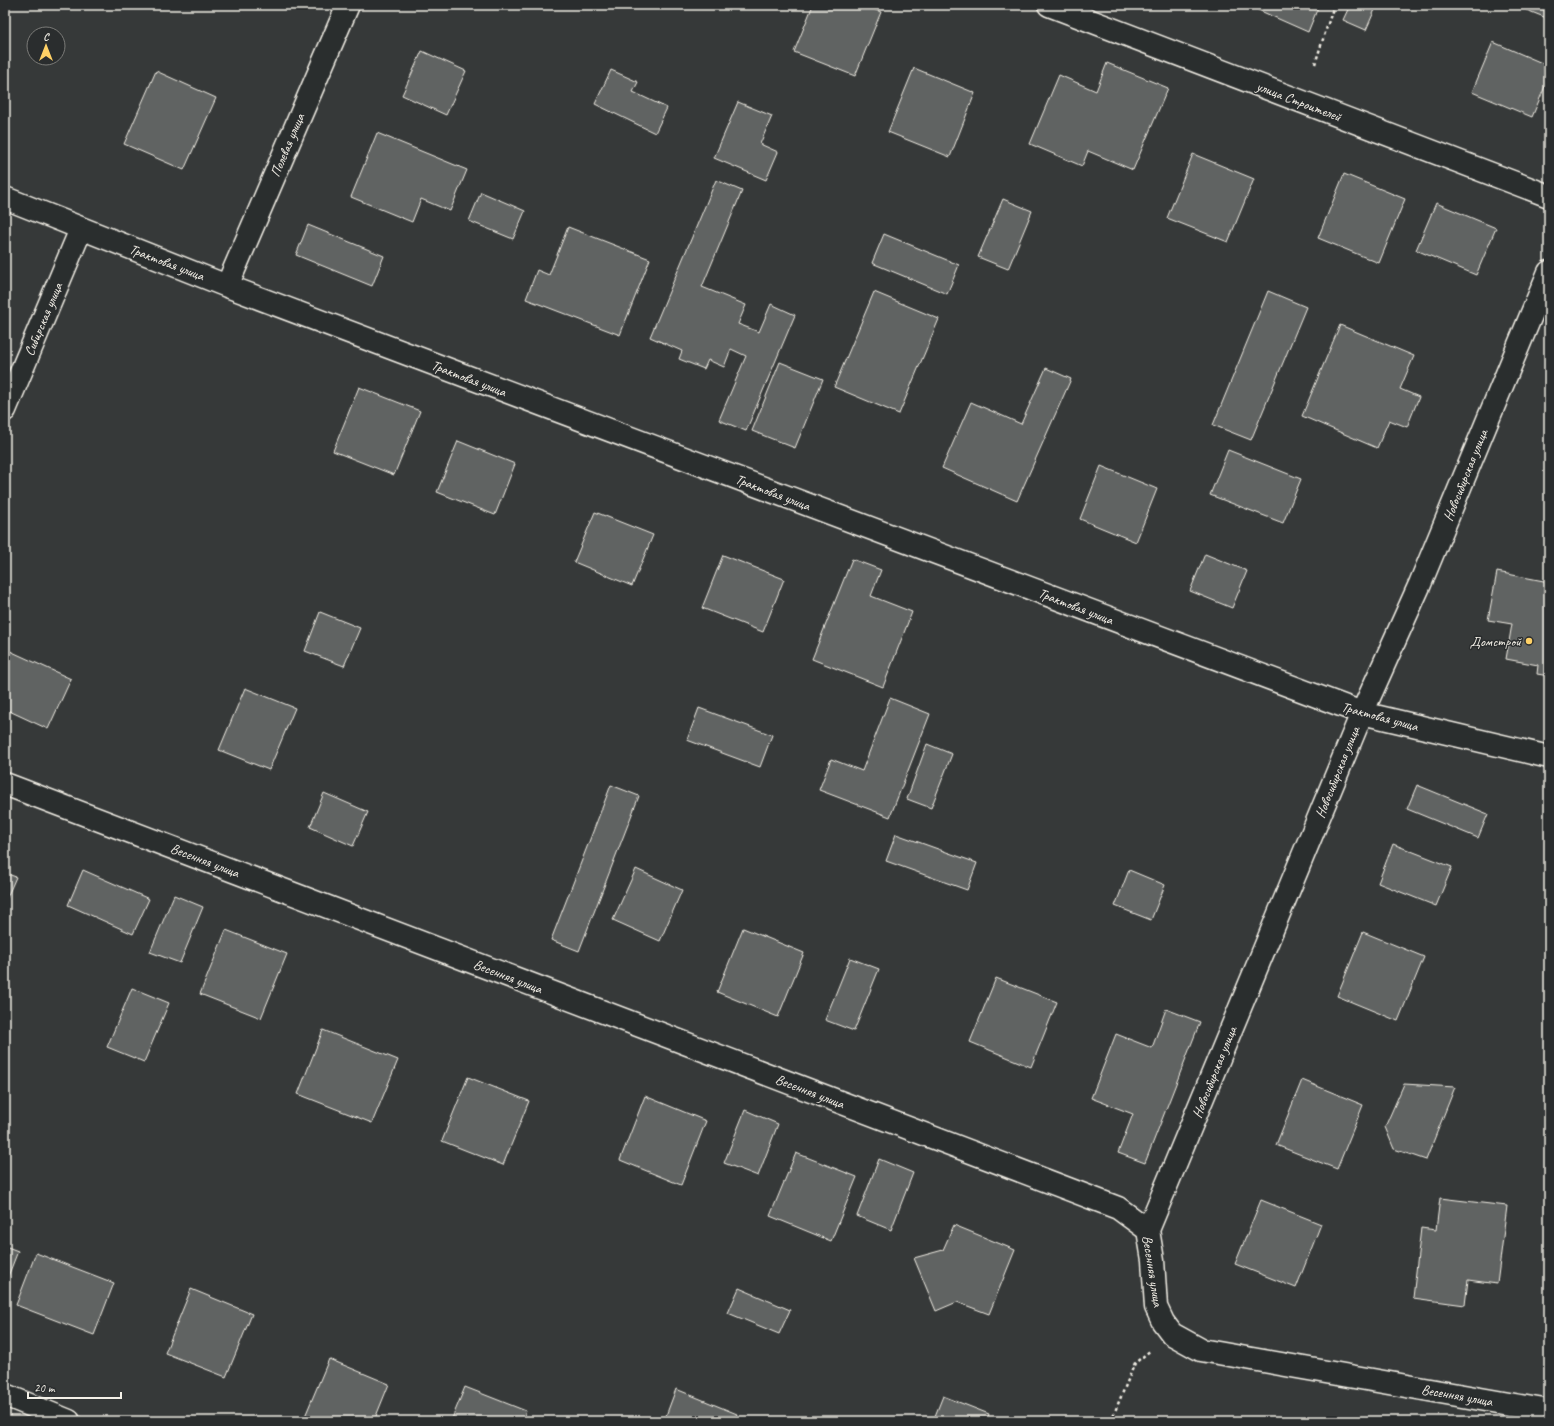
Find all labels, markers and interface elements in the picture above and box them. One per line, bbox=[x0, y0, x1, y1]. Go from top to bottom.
north arrow bbox=[26, 26, 66, 66]
text: С bbox=[43, 29, 50, 43]
street label: улица Строителей bbox=[1253, 77, 1345, 126]
street label: Полевая улица bbox=[267, 110, 309, 179]
street label: Трактовая улица bbox=[127, 240, 207, 285]
street label: Сибирская улица bbox=[20, 279, 67, 358]
street label: Трактовая улица bbox=[429, 356, 509, 401]
street label: Новосибирская улица bbox=[1439, 426, 1492, 523]
street label: Трактовая улица bbox=[733, 470, 813, 515]
street label: Трактовая улица bbox=[1036, 584, 1116, 629]
place label: Домстрой bbox=[1470, 633, 1522, 650]
marker: Домстрой bbox=[1524, 636, 1534, 646]
street label: Трактовая улица bbox=[1340, 698, 1421, 735]
street label: Новосибирская улица bbox=[1311, 723, 1364, 820]
street label: Весенняя улица bbox=[168, 840, 242, 882]
street label: Весенняя улица bbox=[471, 956, 545, 998]
street label: Новосибирская улица bbox=[1188, 1023, 1241, 1120]
street label: Весенняя улица bbox=[773, 1071, 847, 1113]
street label: Весенняя улица bbox=[1138, 1234, 1167, 1309]
scale bar bbox=[28, 1374, 121, 1400]
text: 20 m bbox=[34, 1380, 56, 1396]
street label: Весенняя улица bbox=[1420, 1381, 1495, 1410]

